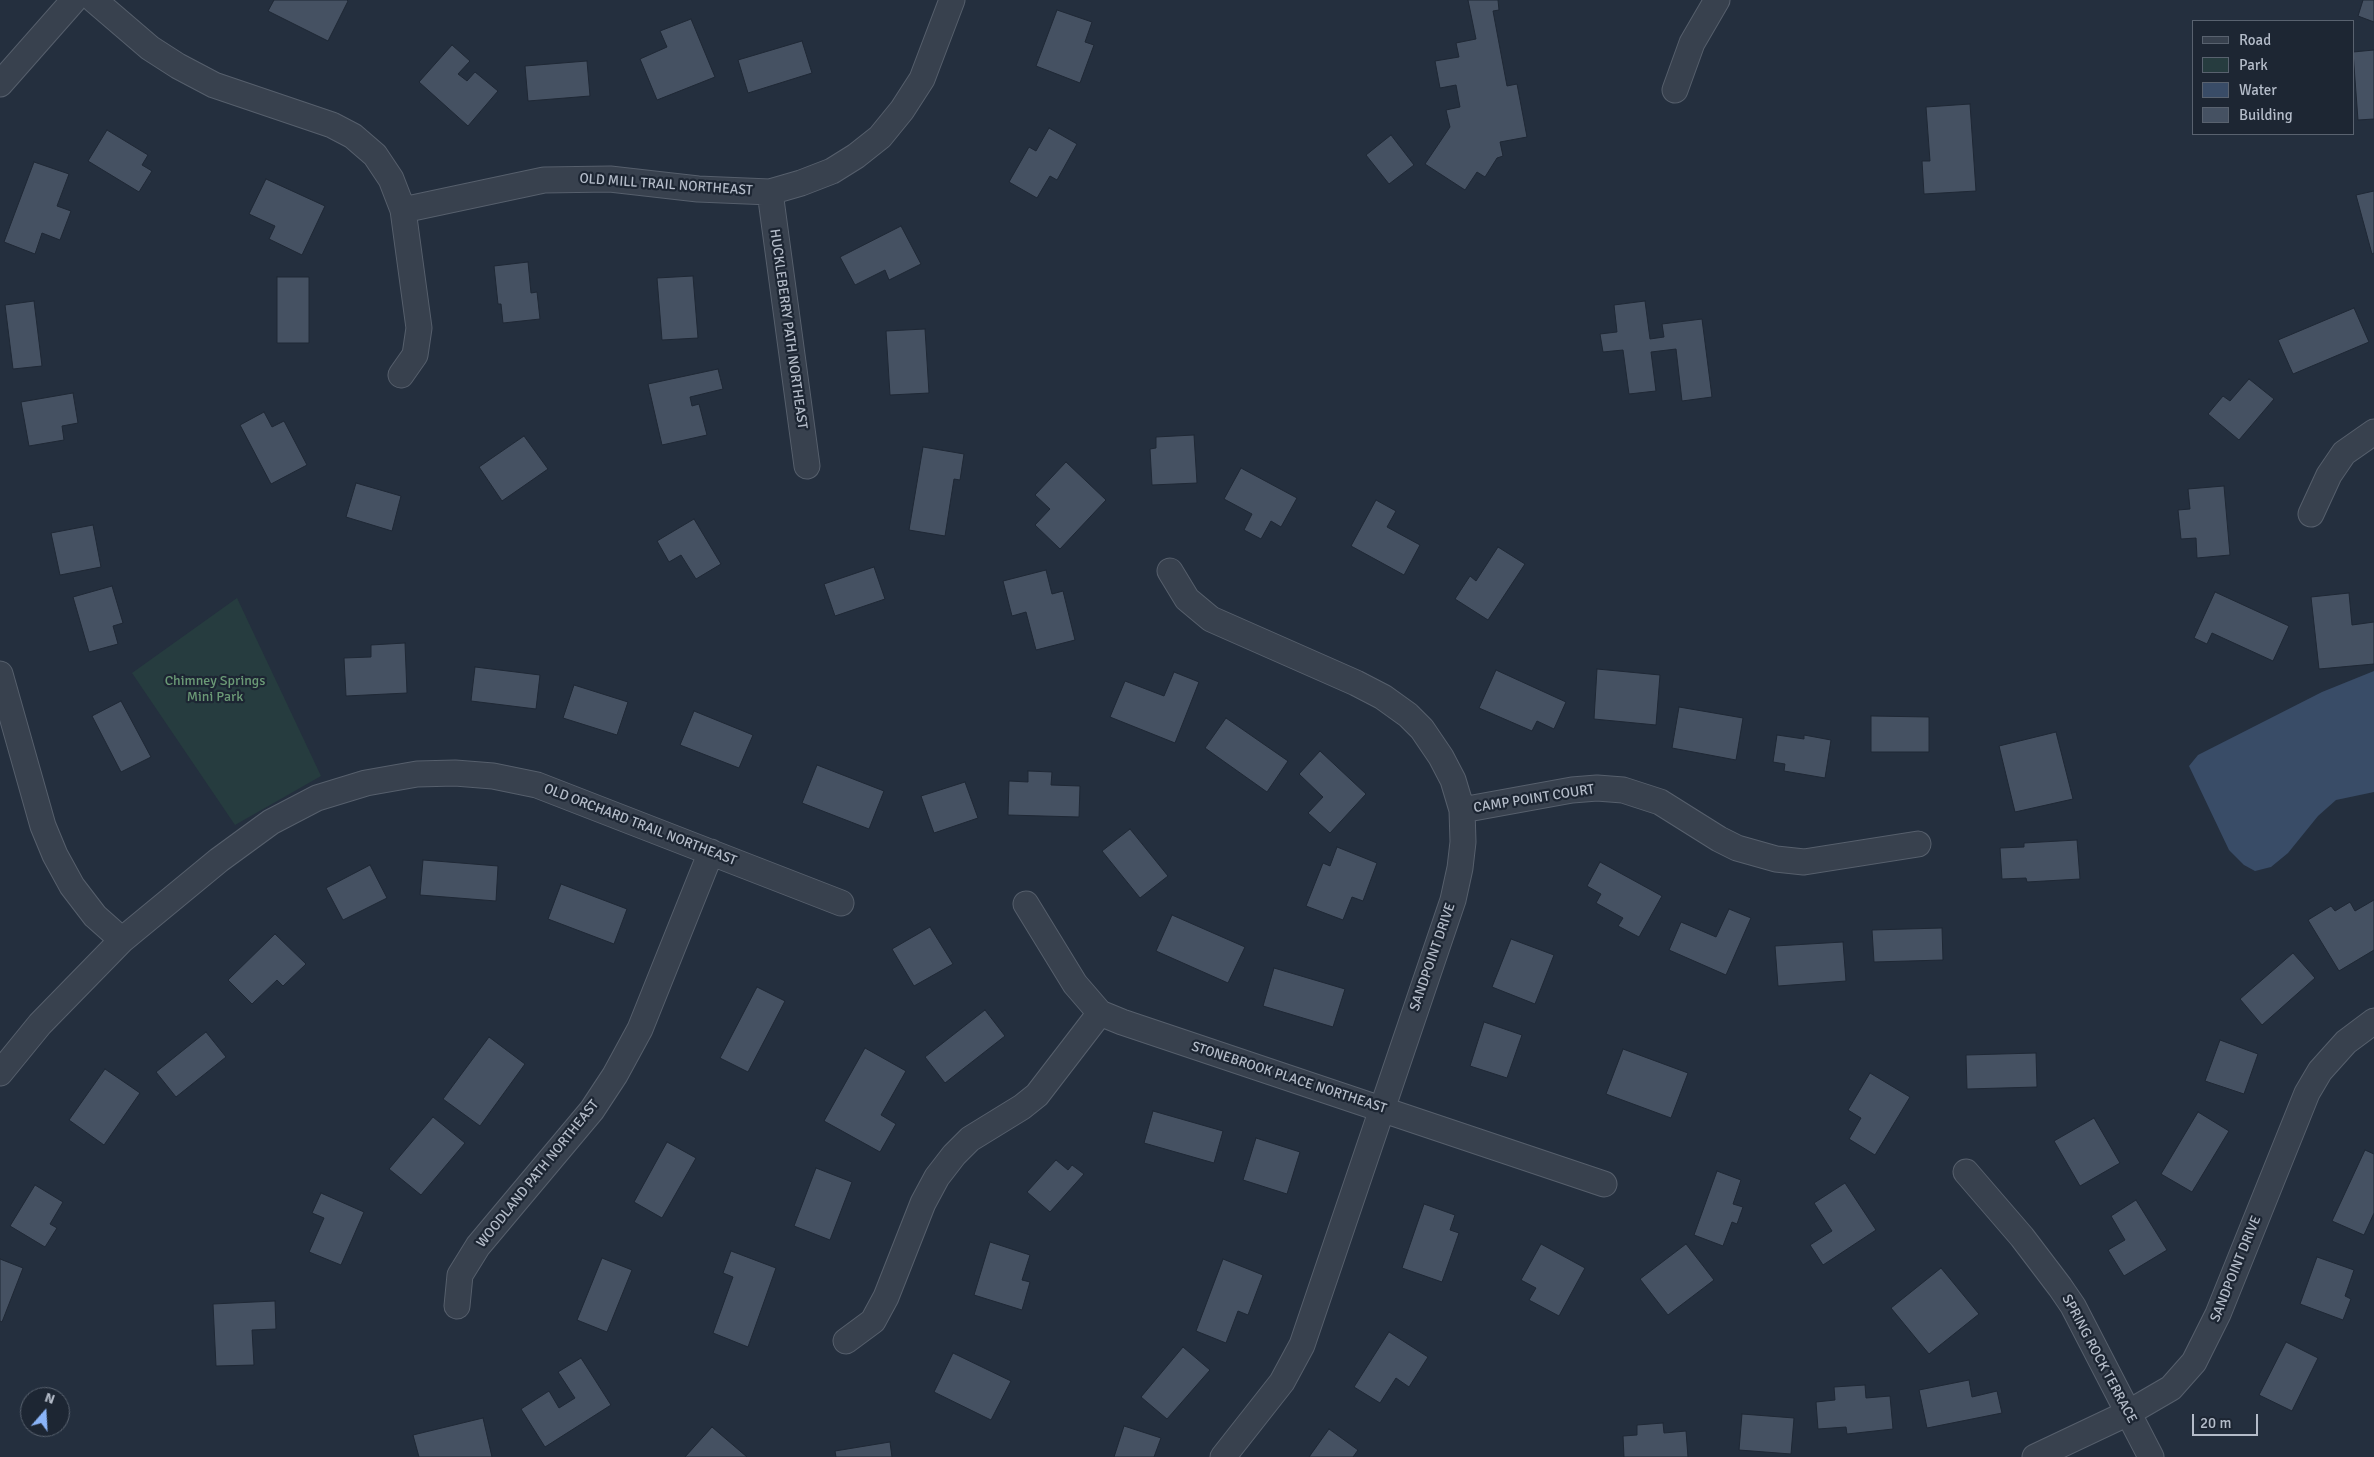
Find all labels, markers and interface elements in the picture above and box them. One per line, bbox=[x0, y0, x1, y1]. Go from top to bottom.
legend bbox=[2192, 20, 2354, 135]
text: Road bbox=[2239, 31, 2271, 49]
text: Park bbox=[2239, 56, 2268, 74]
text: Water bbox=[2239, 81, 2277, 99]
text: Building bbox=[2239, 106, 2293, 124]
street label: OLD MILL TRAIL NORTHEAST bbox=[579, 171, 753, 199]
street label: HUCKLEBERRY PATH NORTHEAST bbox=[766, 228, 810, 430]
park label: Chimney Springs Mini Park bbox=[165, 673, 265, 706]
street label: OLD ORCHARD TRAIL NORTHEAST bbox=[541, 780, 739, 870]
street label: CAMP POINT COURT bbox=[1472, 781, 1596, 817]
street label: SANDPOINT DRIVE bbox=[1407, 901, 1459, 1013]
street label: STONEBROOK PLACE NORTHEAST bbox=[1189, 1038, 1389, 1118]
street label: WOODLAND PATH NORTHEAST bbox=[473, 1097, 603, 1251]
street label: SANDPOINT DRIVE bbox=[2207, 1213, 2265, 1325]
street label: SPRING ROCK TERRACE bbox=[2058, 1292, 2140, 1426]
north arrow bbox=[20, 1387, 70, 1437]
text: N bbox=[42, 1389, 57, 1408]
scale bar bbox=[2194, 1404, 2260, 1436]
text: 20 m bbox=[2200, 1414, 2231, 1432]

